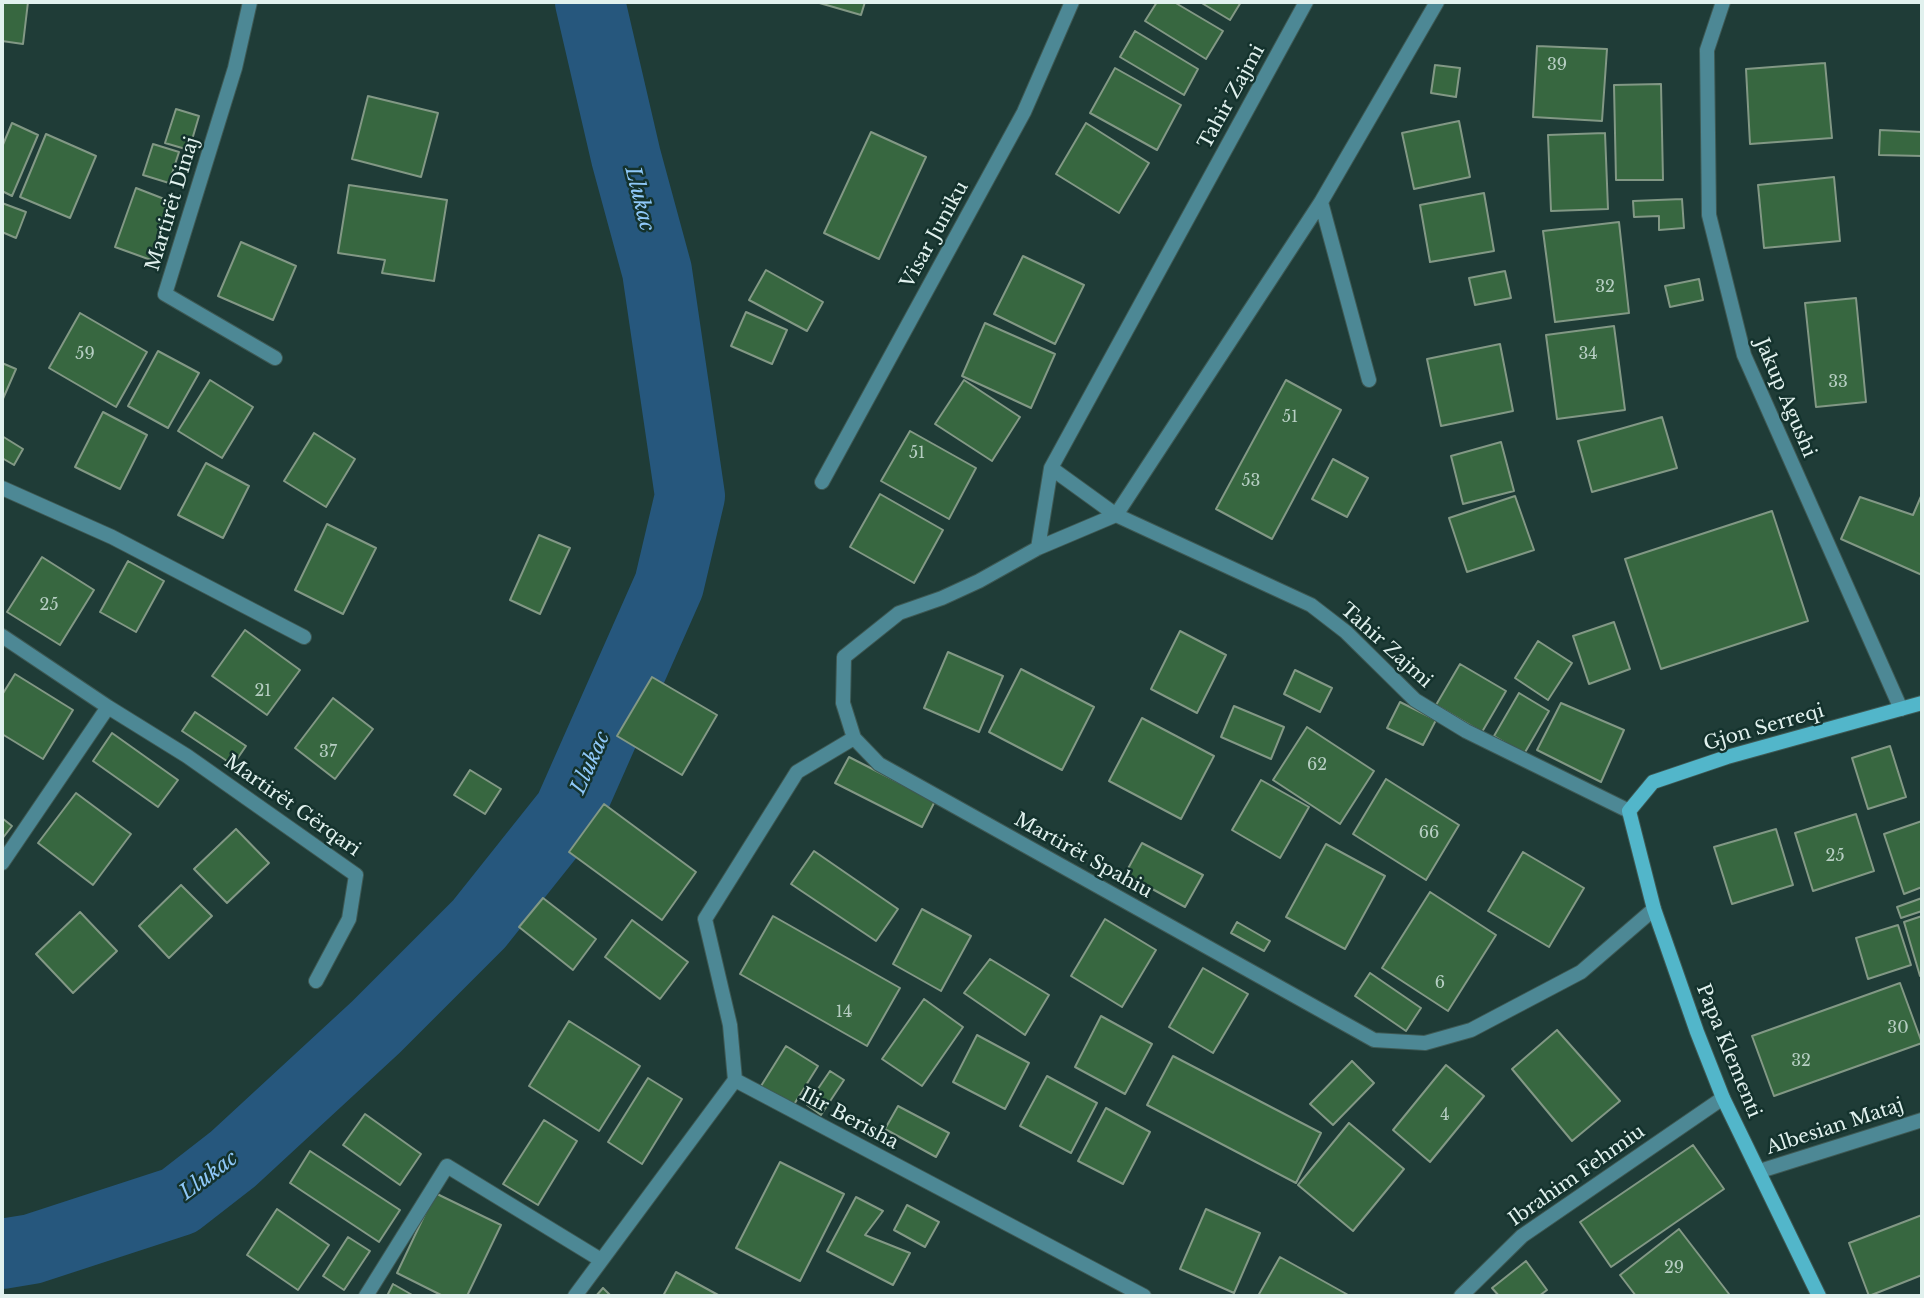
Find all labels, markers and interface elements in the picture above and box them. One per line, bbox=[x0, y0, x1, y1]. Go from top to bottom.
street label: Tahir Zajmi bbox=[1194, 41, 1270, 153]
house number: 39 bbox=[1547, 55, 1567, 75]
street label: Martirët Dinaj bbox=[142, 134, 204, 274]
water label: Llukac bbox=[619, 164, 659, 234]
street label: Visar Juniku bbox=[896, 178, 974, 292]
house number: 32 bbox=[1595, 277, 1615, 297]
street label: Jakup Agushi bbox=[1750, 335, 1820, 461]
house number: 59 bbox=[75, 344, 95, 364]
house number: 34 bbox=[1578, 344, 1598, 364]
house number: 33 bbox=[1828, 372, 1848, 392]
house number: 51 bbox=[1282, 407, 1298, 427]
house number: 51 bbox=[909, 443, 925, 463]
house number: 53 bbox=[1242, 471, 1260, 491]
house number: 25 bbox=[40, 595, 58, 615]
street label: Tahir Zajmi bbox=[1335, 599, 1437, 693]
house number: 21 bbox=[255, 681, 271, 701]
street label: Gjon Serreqi bbox=[1701, 700, 1827, 756]
water label: Llukac bbox=[566, 728, 616, 798]
house number: 37 bbox=[319, 742, 337, 762]
street label: Martirët Gërqari bbox=[219, 750, 365, 862]
house number: 62 bbox=[1307, 755, 1327, 775]
street label: Martirët Spahiu bbox=[1010, 809, 1156, 903]
house number: 66 bbox=[1419, 823, 1439, 843]
house number: 25 bbox=[1826, 846, 1844, 866]
house number: 6 bbox=[1435, 973, 1445, 993]
street label: Papa Klementi bbox=[1691, 981, 1765, 1121]
house number: 14 bbox=[836, 1002, 852, 1022]
house number: 30 bbox=[1887, 1018, 1909, 1038]
house number: 32 bbox=[1791, 1051, 1811, 1071]
street label: Ilir Berisha bbox=[796, 1084, 902, 1154]
street label: Albesian Mataj bbox=[1763, 1094, 1907, 1160]
house number: 4 bbox=[1440, 1105, 1450, 1125]
street label: Ibrahim Fehmiu bbox=[1505, 1121, 1649, 1231]
water label: Llukac bbox=[175, 1146, 243, 1206]
house number: 29 bbox=[1664, 1258, 1684, 1278]

